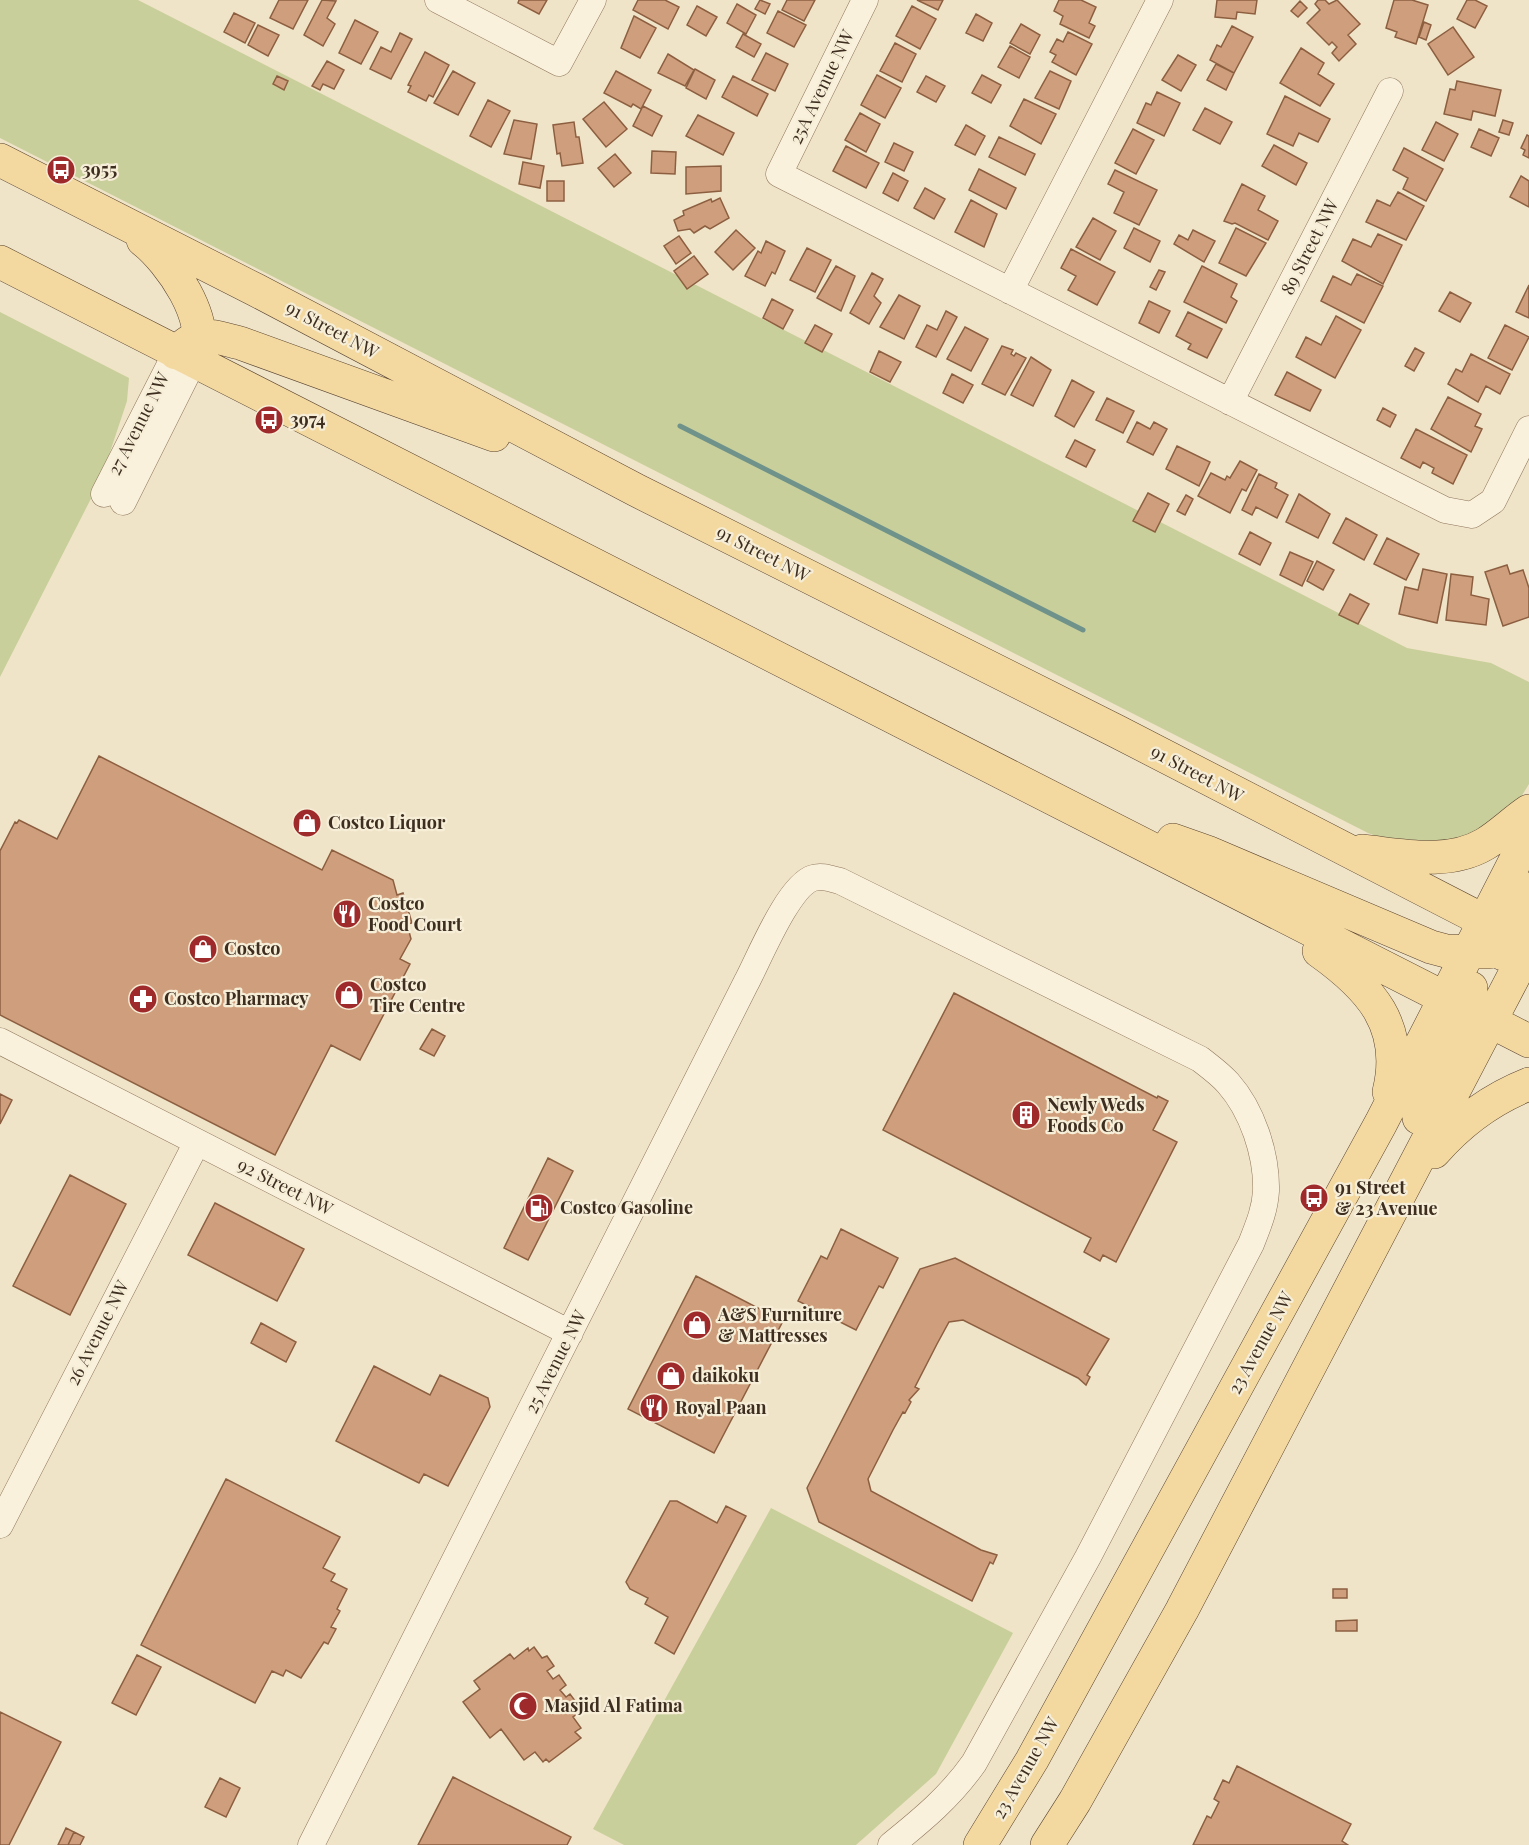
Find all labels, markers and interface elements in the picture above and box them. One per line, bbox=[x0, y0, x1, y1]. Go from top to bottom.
street label: 25A Avenue NW bbox=[783, 25, 859, 148]
bus stop icon: 3955 bbox=[45, 154, 77, 186]
place label: 3955 bbox=[82, 157, 117, 181]
street label: 89 Street NW bbox=[1275, 194, 1344, 299]
street label: 91 Street NW bbox=[282, 295, 384, 364]
street label: 27 Avenue NW bbox=[102, 367, 175, 479]
bus stop icon: 3974 bbox=[253, 404, 285, 436]
place label: 3974 bbox=[290, 407, 326, 431]
street label: 91 Street NW bbox=[713, 519, 815, 587]
street label: 91 Street NW bbox=[1147, 739, 1249, 808]
shop icon: Costco Liquor bbox=[291, 807, 323, 839]
place label: Costco Liquor bbox=[328, 810, 446, 834]
place label: Costco Food Court bbox=[368, 891, 463, 936]
restaurant icon: Costco Food Court bbox=[331, 898, 363, 930]
shop icon: Costco bbox=[187, 933, 219, 965]
place label: Costco bbox=[224, 936, 281, 960]
place label: Costco Tire Centre bbox=[370, 972, 465, 1017]
shop icon: Costco Tire Centre bbox=[333, 979, 365, 1011]
pharmacy icon: Costco Pharmacy bbox=[127, 983, 159, 1015]
place label: Costco Pharmacy bbox=[164, 986, 309, 1010]
place label: Newly Weds Foods Co bbox=[1047, 1092, 1144, 1137]
building icon: Newly Weds Foods Co bbox=[1010, 1099, 1042, 1131]
street label: 92 Street NW bbox=[234, 1152, 338, 1221]
place label: 91 Street & 23 Avenue bbox=[1335, 1175, 1438, 1220]
bus stop icon: 91 Street & 23 Avenue bbox=[1298, 1182, 1330, 1214]
fuel station icon: Costco Gasoline bbox=[523, 1192, 555, 1224]
place label: Costco Gasoline bbox=[560, 1195, 693, 1219]
street label: 26 Avenue NW bbox=[60, 1275, 134, 1389]
street label: 23 Avenue NW bbox=[1222, 1286, 1298, 1398]
place label: A&S Furniture & Mattresses bbox=[717, 1302, 842, 1347]
street label: 25 Avenue NW bbox=[519, 1305, 592, 1417]
shop icon: A&S Furniture & Mattresses bbox=[681, 1309, 713, 1341]
shop icon: daikoku bbox=[655, 1360, 687, 1392]
place label: daikoku bbox=[692, 1363, 759, 1387]
restaurant icon: Royal Paan bbox=[638, 1392, 670, 1424]
place label: Royal Paan bbox=[675, 1395, 767, 1419]
mosque icon: Masjid Al Fatima bbox=[507, 1690, 539, 1722]
place label: Masjid Al Fatima bbox=[544, 1693, 683, 1717]
street label: 23 Avenue NW bbox=[986, 1712, 1064, 1823]

